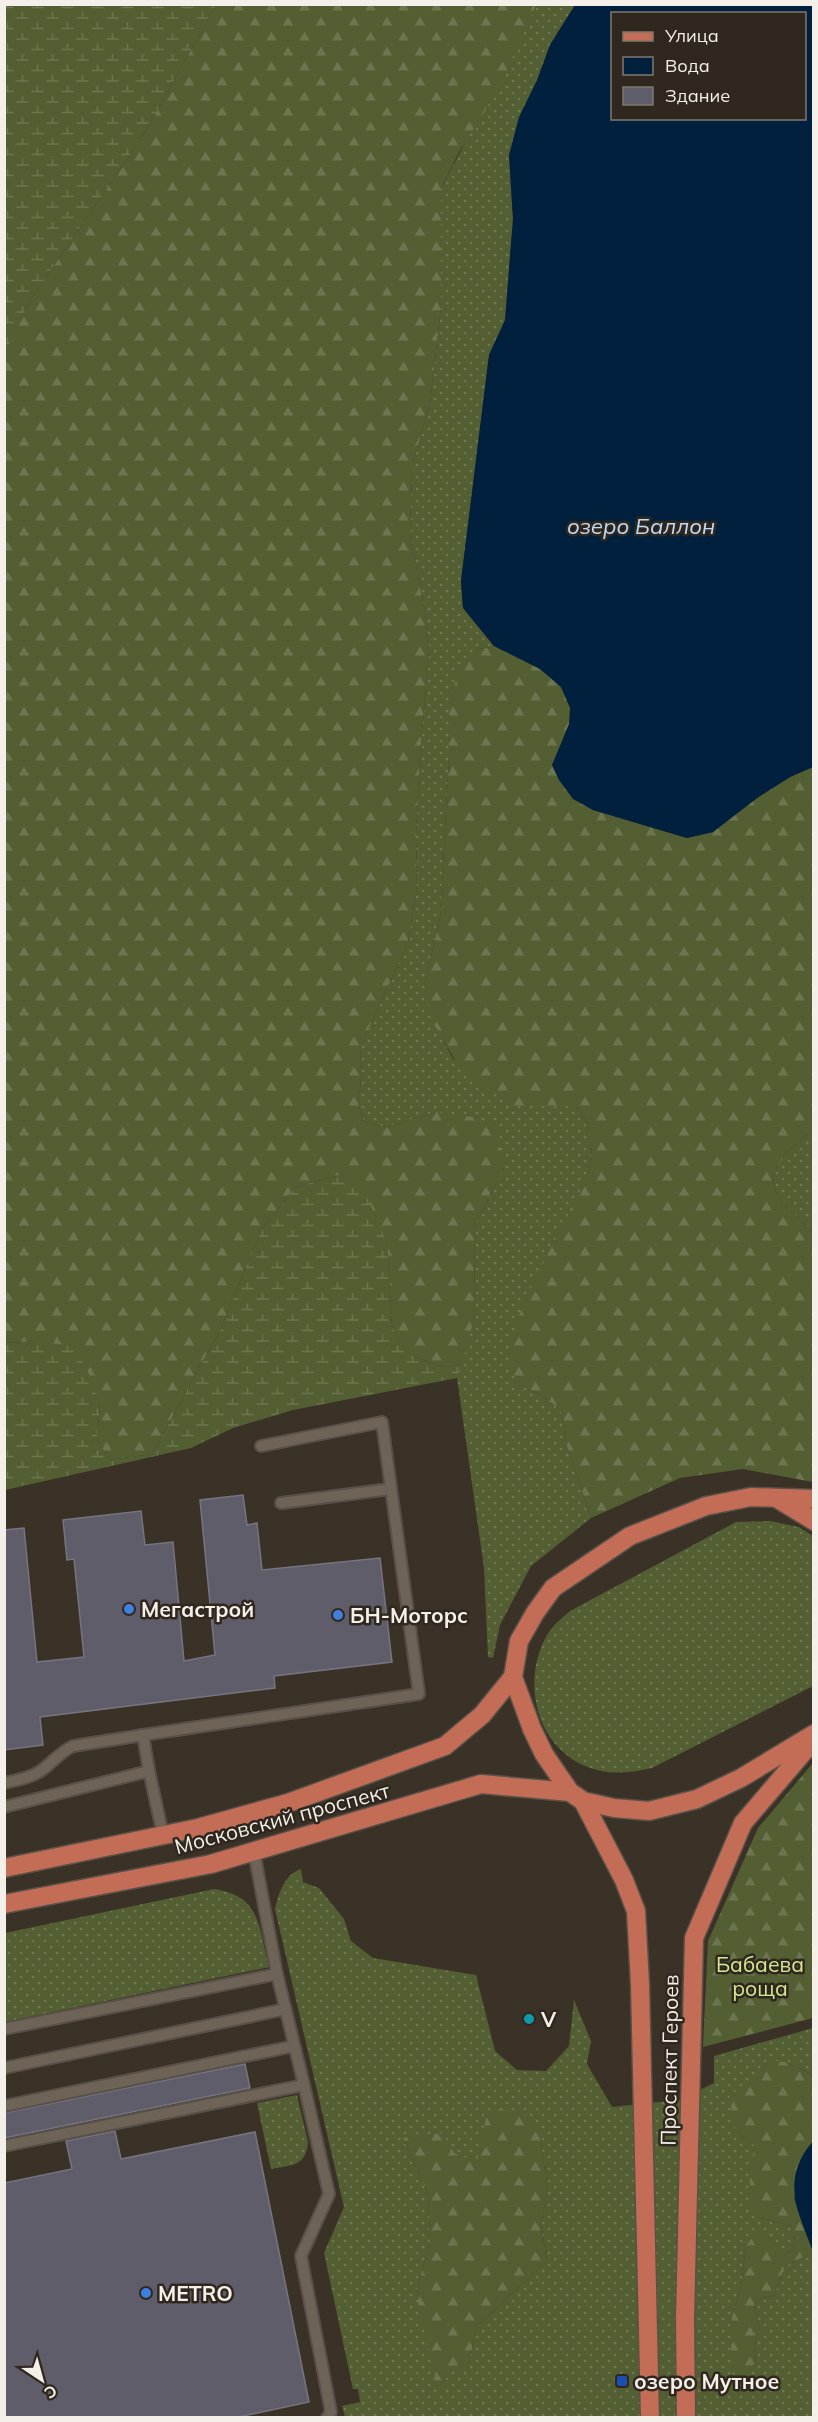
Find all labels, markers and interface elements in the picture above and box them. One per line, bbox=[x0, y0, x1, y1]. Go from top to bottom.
legend bbox=[611, 12, 806, 120]
text: Улица bbox=[664, 24, 719, 47]
text: Вода bbox=[665, 54, 710, 77]
text: Здание bbox=[665, 84, 730, 107]
water label: озеро Баллон bbox=[567, 512, 715, 540]
place label: Мегастрой bbox=[141, 1596, 254, 1622]
marker: Мегастрой bbox=[122, 1602, 136, 1616]
place label: БН-Моторс bbox=[350, 1602, 468, 1628]
marker: БН-Моторс bbox=[331, 1608, 345, 1622]
street label: Московский проспект bbox=[172, 1777, 393, 1859]
park label: Бабаева роща bbox=[716, 1951, 804, 2001]
street label: Проспект Героев bbox=[655, 1974, 683, 2146]
place label: V bbox=[540, 2006, 557, 2032]
marker: V bbox=[522, 2012, 536, 2026]
place label: METRO bbox=[158, 2280, 233, 2306]
marker: METRO bbox=[139, 2286, 153, 2300]
north arrow bbox=[12, 2350, 72, 2410]
place label: озеро Мутное bbox=[634, 2368, 779, 2394]
marker: озеро Мутное bbox=[615, 2374, 629, 2388]
text: С bbox=[40, 2381, 61, 2403]

